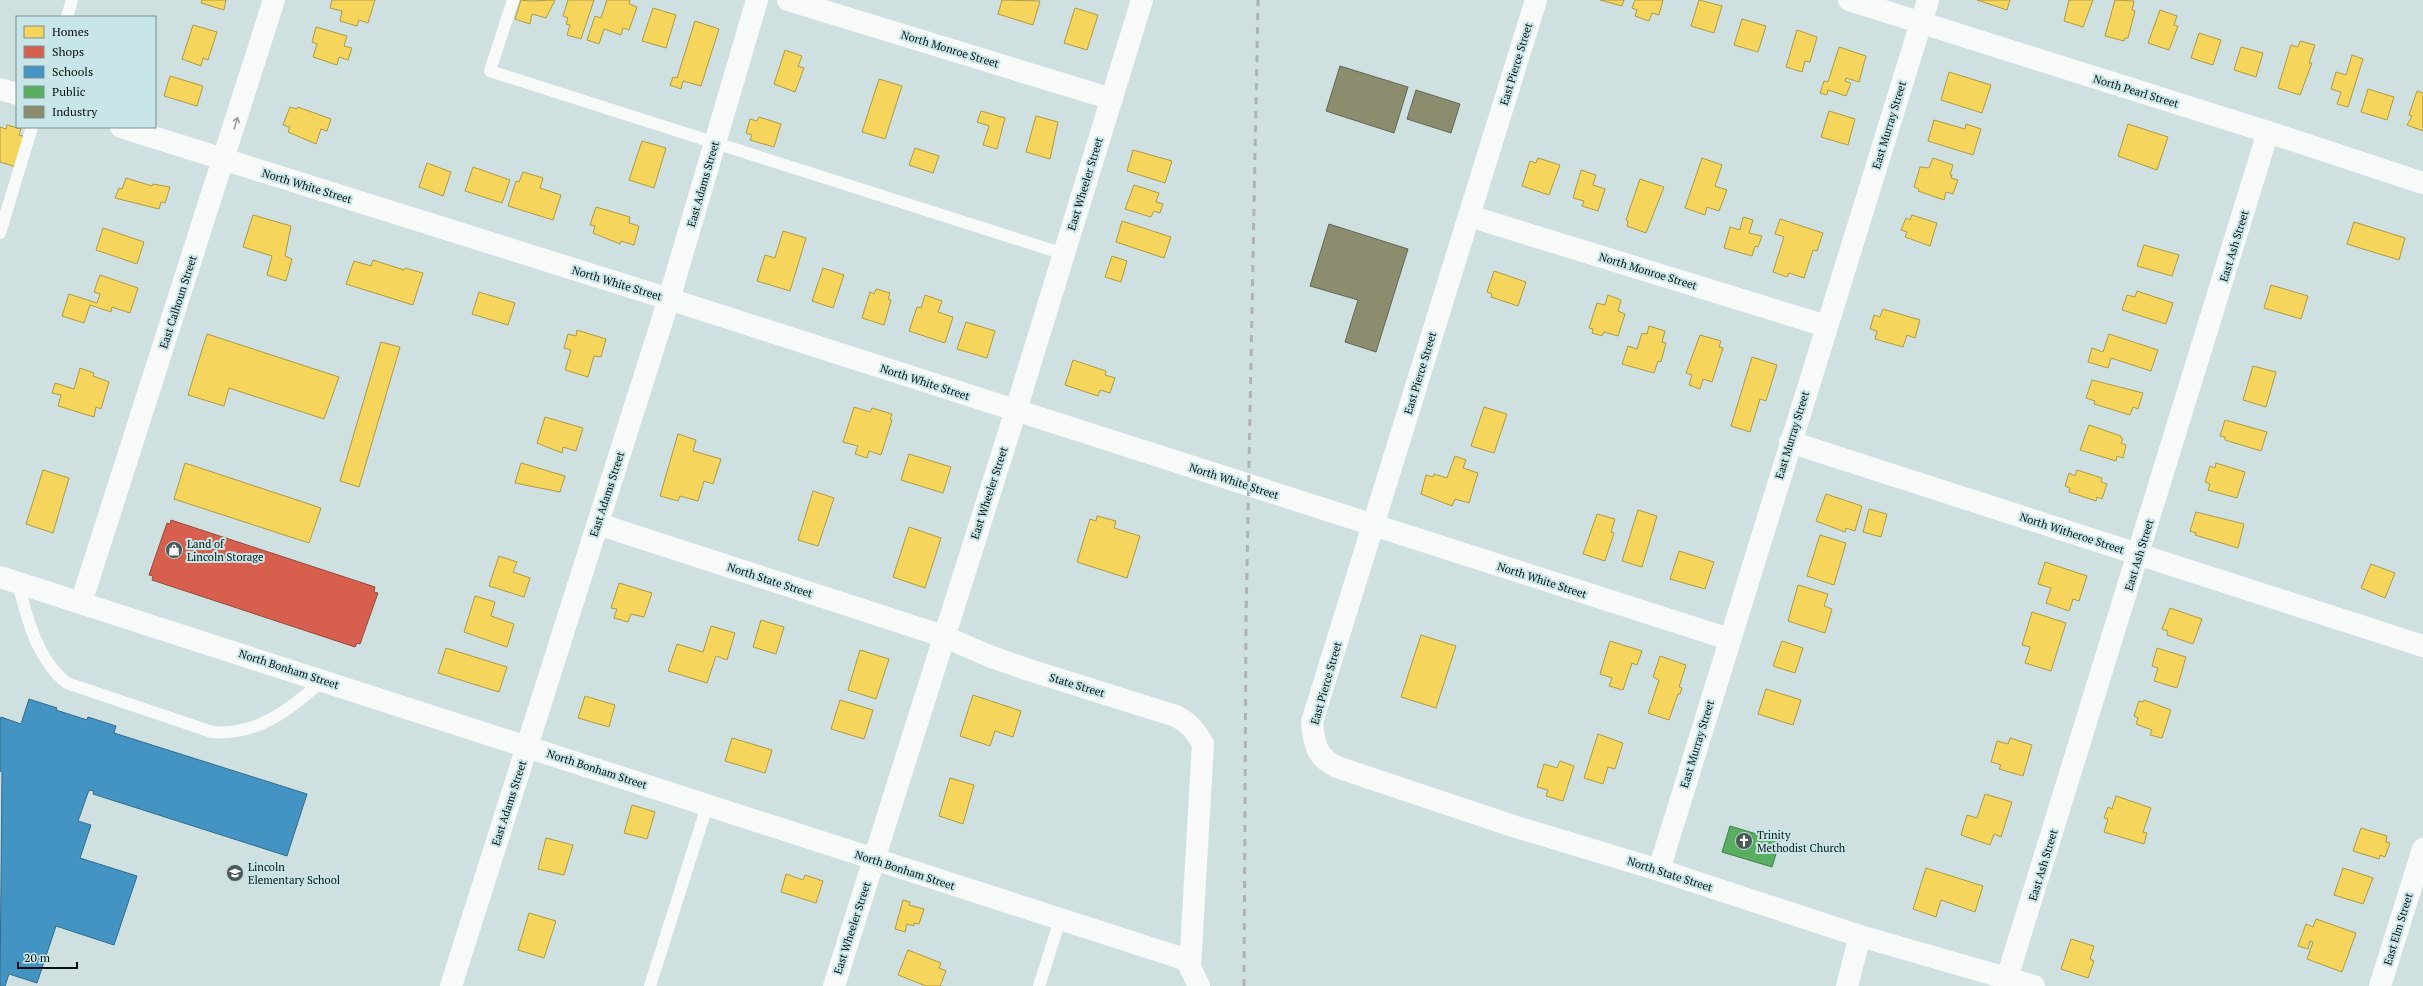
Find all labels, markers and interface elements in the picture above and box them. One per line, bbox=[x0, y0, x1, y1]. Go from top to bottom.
legend bbox=[16, 16, 156, 128]
street label: East Pierce Street bbox=[1497, 21, 1535, 107]
text: Homes bbox=[52, 24, 89, 39]
street label: North Monroe Street bbox=[899, 27, 1001, 71]
text: Shops bbox=[52, 44, 84, 59]
text: Schools bbox=[52, 64, 93, 79]
street label: North Pearl Street bbox=[2092, 71, 2180, 111]
street label: East Murray Street bbox=[1869, 79, 1909, 171]
text: Public bbox=[52, 84, 86, 99]
text: Industry bbox=[52, 104, 98, 119]
one-way arrow bbox=[233, 116, 240, 129]
street label: East Wheeler Street bbox=[1064, 136, 1106, 232]
street label: East Adams Street bbox=[684, 139, 722, 229]
street label: North White Street bbox=[260, 166, 354, 206]
street label: East Ash Street bbox=[2216, 209, 2252, 283]
street label: North Monroe Street bbox=[1597, 249, 1699, 293]
street label: East Calhoun Street bbox=[156, 254, 200, 350]
street label: North White Street bbox=[570, 263, 664, 303]
street label: East Pierce Street bbox=[1401, 330, 1439, 416]
street label: North White Street bbox=[878, 361, 972, 403]
street label: East Murray Street bbox=[1772, 389, 1812, 481]
street label: East Wheeler Street bbox=[967, 445, 1011, 541]
street label: East Adams Street bbox=[587, 450, 627, 538]
street label: North White Street bbox=[1187, 460, 1281, 502]
street label: North Witheroe Street bbox=[2018, 509, 2126, 557]
street label: East Ash Street bbox=[2121, 518, 2157, 592]
place label: Land of Lincoln Storage bbox=[187, 537, 264, 564]
shop icon: Land of Lincoln Storage bbox=[164, 540, 184, 560]
street label: North White Street bbox=[1495, 559, 1589, 601]
street label: North State Street bbox=[726, 560, 814, 600]
street label: East Pierce Street bbox=[1307, 640, 1345, 726]
street label: North Bonham Street bbox=[237, 646, 341, 692]
street label: State Street bbox=[1048, 670, 1106, 700]
street label: East Murray Street bbox=[1677, 698, 1717, 790]
street label: North Bonham Street bbox=[545, 746, 649, 792]
street label: East Adams Street bbox=[489, 759, 529, 847]
place label: Trinity Methodist Church bbox=[1757, 828, 1846, 855]
street label: East Ash Street bbox=[2025, 828, 2061, 902]
church icon: Trinity Methodist Church bbox=[1734, 831, 1754, 851]
street label: North Bonham Street bbox=[853, 847, 957, 893]
street label: North State Street bbox=[1626, 854, 1714, 894]
place label: Lincoln Elementary School bbox=[248, 860, 340, 887]
school or university icon: Lincoln Elementary School bbox=[225, 863, 245, 883]
street label: East Wheeler Street bbox=[830, 880, 874, 976]
street label: East Elm Street bbox=[2380, 891, 2416, 967]
scale bar bbox=[18, 944, 77, 970]
text: 20 m bbox=[24, 950, 51, 965]

